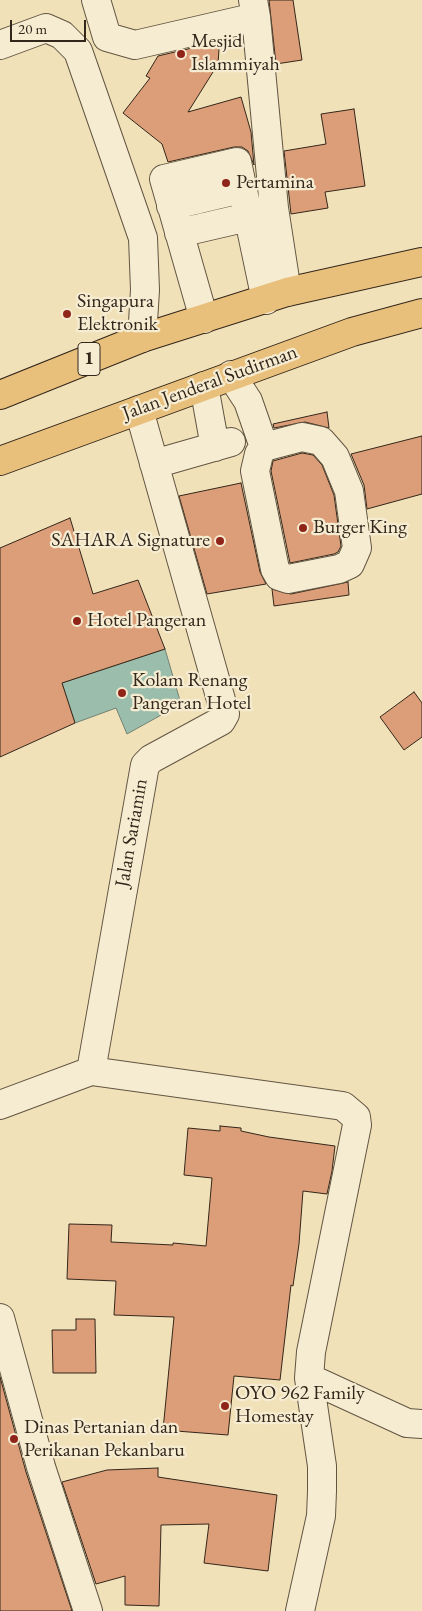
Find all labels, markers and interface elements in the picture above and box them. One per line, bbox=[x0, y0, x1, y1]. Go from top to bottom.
scale bar bbox=[12, 10, 89, 42]
text: 20 m bbox=[18, 19, 47, 38]
place label: Mesjid Islammiyah bbox=[191, 30, 280, 77]
marker: Mesjid Islammiyah bbox=[175, 48, 187, 60]
place label: Pertamina bbox=[236, 171, 314, 195]
marker: Pertamina bbox=[220, 177, 232, 189]
place label: Singapura Elektronik bbox=[77, 290, 158, 337]
marker: Singapura Elektronik bbox=[61, 308, 73, 320]
street label: Jalan Jenderal Sudirman bbox=[119, 340, 301, 426]
road number: 1 bbox=[78, 342, 100, 376]
place label: Burger King bbox=[313, 516, 407, 540]
marker: Burger King bbox=[297, 522, 309, 534]
place label: SAHARA Signature bbox=[51, 529, 210, 553]
marker: SAHARA Signature bbox=[214, 535, 226, 547]
place label: Hotel Pangeran bbox=[87, 609, 206, 633]
marker: Hotel Pangeran bbox=[71, 615, 83, 627]
place label: Kolam Renang Pangeran Hotel bbox=[132, 669, 251, 716]
marker: Kolam Renang Pangeran Hotel bbox=[116, 687, 128, 699]
street label: Jalan Sariamin bbox=[111, 777, 153, 889]
place label: OYO 962 Family Homestay bbox=[235, 1382, 365, 1429]
marker: OYO 962 Family Homestay bbox=[219, 1400, 231, 1412]
place label: Dinas Pertanian dan Perikanan Pekanbaru bbox=[24, 1416, 185, 1463]
marker: Dinas Pertanian dan Perikanan Pekanbaru bbox=[8, 1433, 20, 1445]

